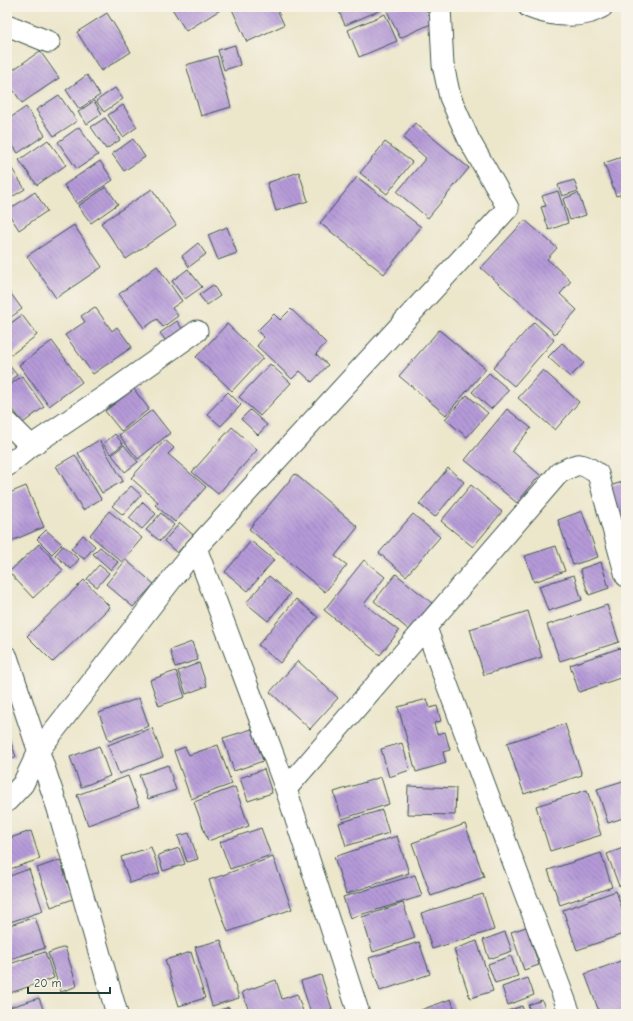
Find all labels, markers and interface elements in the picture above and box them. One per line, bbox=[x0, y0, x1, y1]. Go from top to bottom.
scale bar bbox=[28, 969, 110, 995]
text: 20 m bbox=[34, 976, 62, 990]

